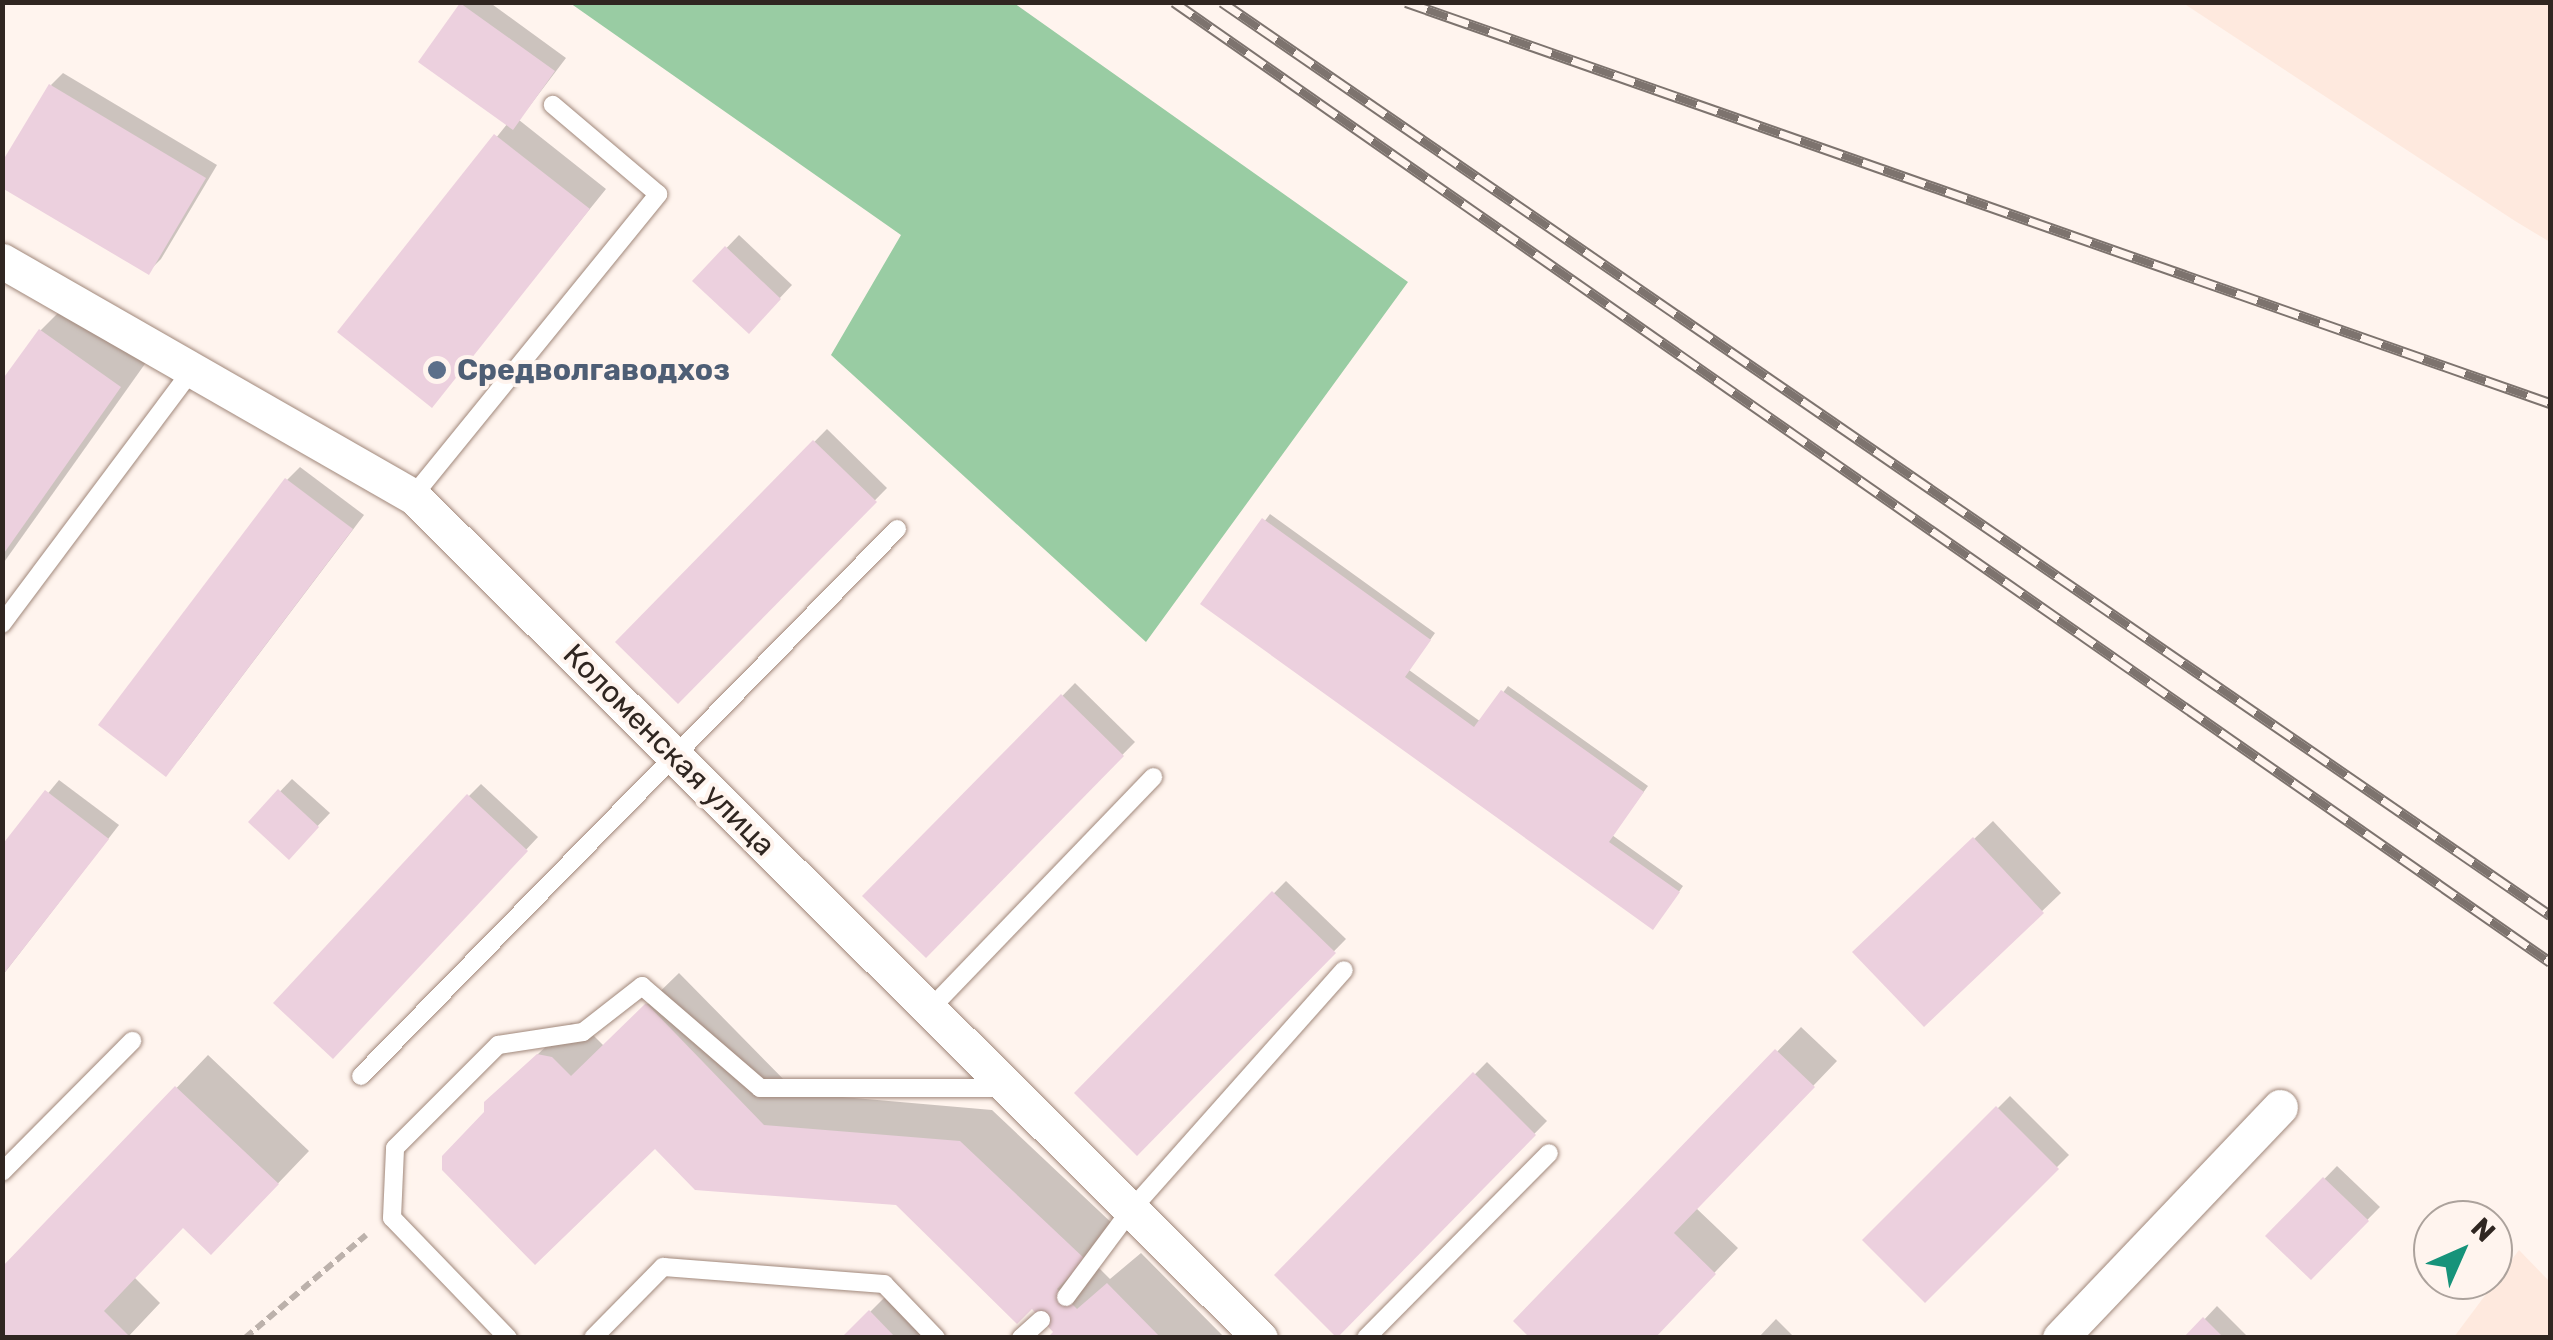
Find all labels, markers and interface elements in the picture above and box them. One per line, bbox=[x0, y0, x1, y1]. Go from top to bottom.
place label: Средволгаводхоз bbox=[457, 352, 730, 388]
marker: Средволгаводхоз bbox=[426, 359, 448, 381]
street label: Коломенская улица bbox=[556, 637, 782, 863]
north arrow bbox=[2413, 1200, 2513, 1300]
text: N bbox=[2464, 1211, 2502, 1249]

